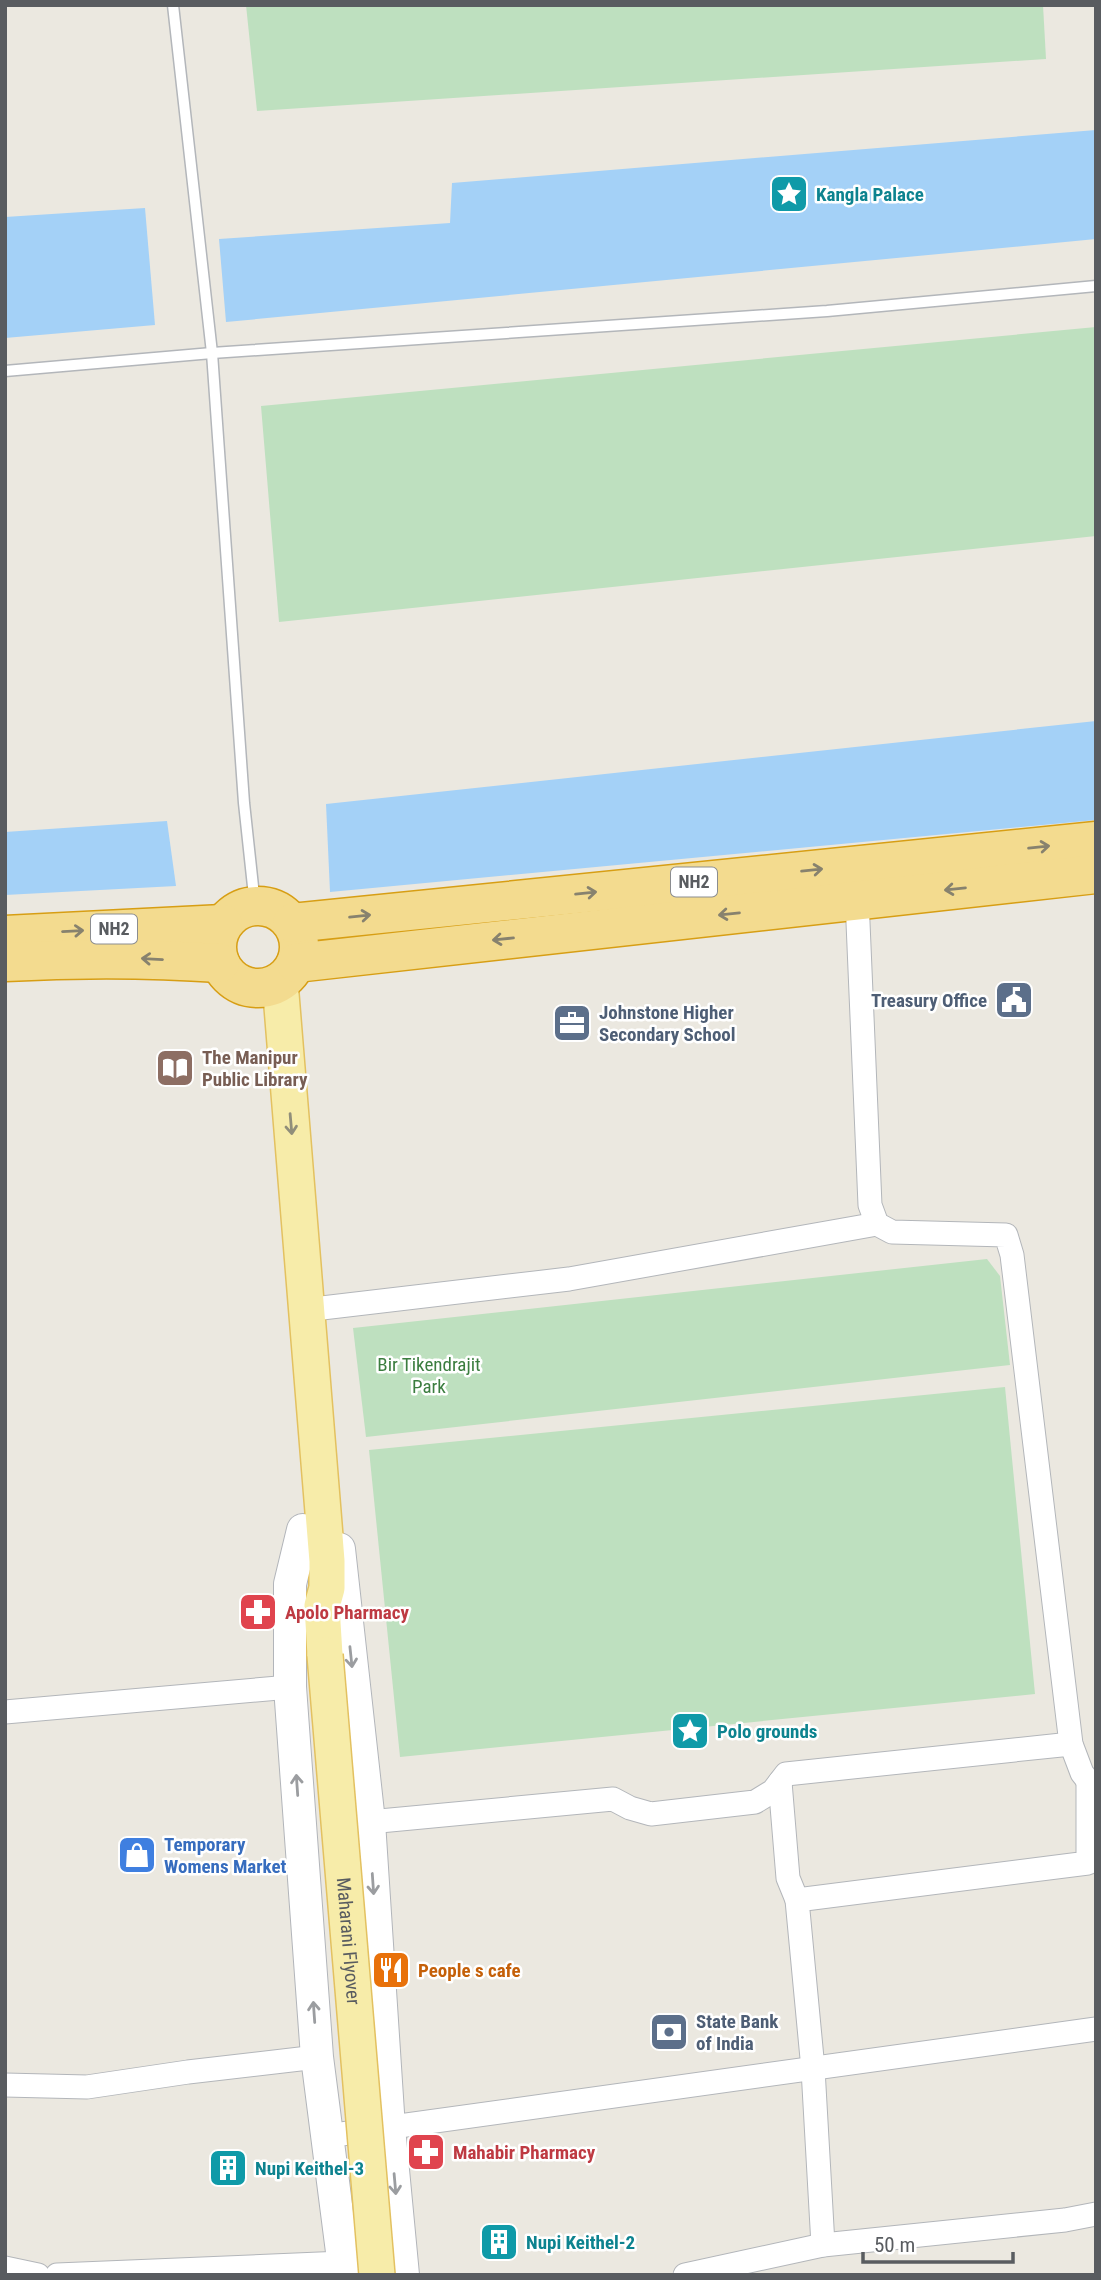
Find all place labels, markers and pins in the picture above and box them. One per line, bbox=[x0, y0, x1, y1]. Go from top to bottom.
place icon: Kangla Palace bbox=[768, 173, 810, 215]
place label: Kangla Palace bbox=[816, 183, 924, 206]
public building icon: Treasury Office bbox=[993, 979, 1035, 1021]
place label: Treasury Office bbox=[871, 989, 987, 1012]
place label: Johnstone Higher Secondary School bbox=[599, 1001, 736, 1046]
office icon: Johnstone Higher Secondary School bbox=[551, 1002, 593, 1044]
place label: The Manipur Public Library bbox=[202, 1046, 308, 1091]
library icon: The Manipur Public Library bbox=[154, 1047, 196, 1089]
pharmacy icon: Apolo Pharmacy bbox=[237, 1591, 279, 1633]
place label: Apolo Pharmacy bbox=[285, 1601, 410, 1624]
place icon: Polo grounds bbox=[669, 1710, 711, 1752]
place label: Polo grounds bbox=[717, 1720, 817, 1743]
place label: Temporary Womens Market bbox=[164, 1833, 287, 1878]
shop icon: Temporary Womens Market bbox=[116, 1834, 158, 1876]
restaurant icon: People s cafe bbox=[370, 1949, 412, 1991]
place label: People s cafe bbox=[418, 1959, 521, 1982]
place label: State Bank of India bbox=[696, 2010, 779, 2055]
bank icon: State Bank of India bbox=[648, 2011, 690, 2053]
pharmacy icon: Mahabir Pharmacy bbox=[405, 2131, 447, 2173]
place label: Mahabir Pharmacy bbox=[453, 2141, 596, 2164]
building icon: Nupi Keithel-3 bbox=[207, 2147, 249, 2189]
place label: Nupi Keithel-3 bbox=[255, 2157, 364, 2180]
building icon: Nupi Keithel-2 bbox=[478, 2221, 520, 2263]
place label: Nupi Keithel-2 bbox=[526, 2231, 635, 2254]

